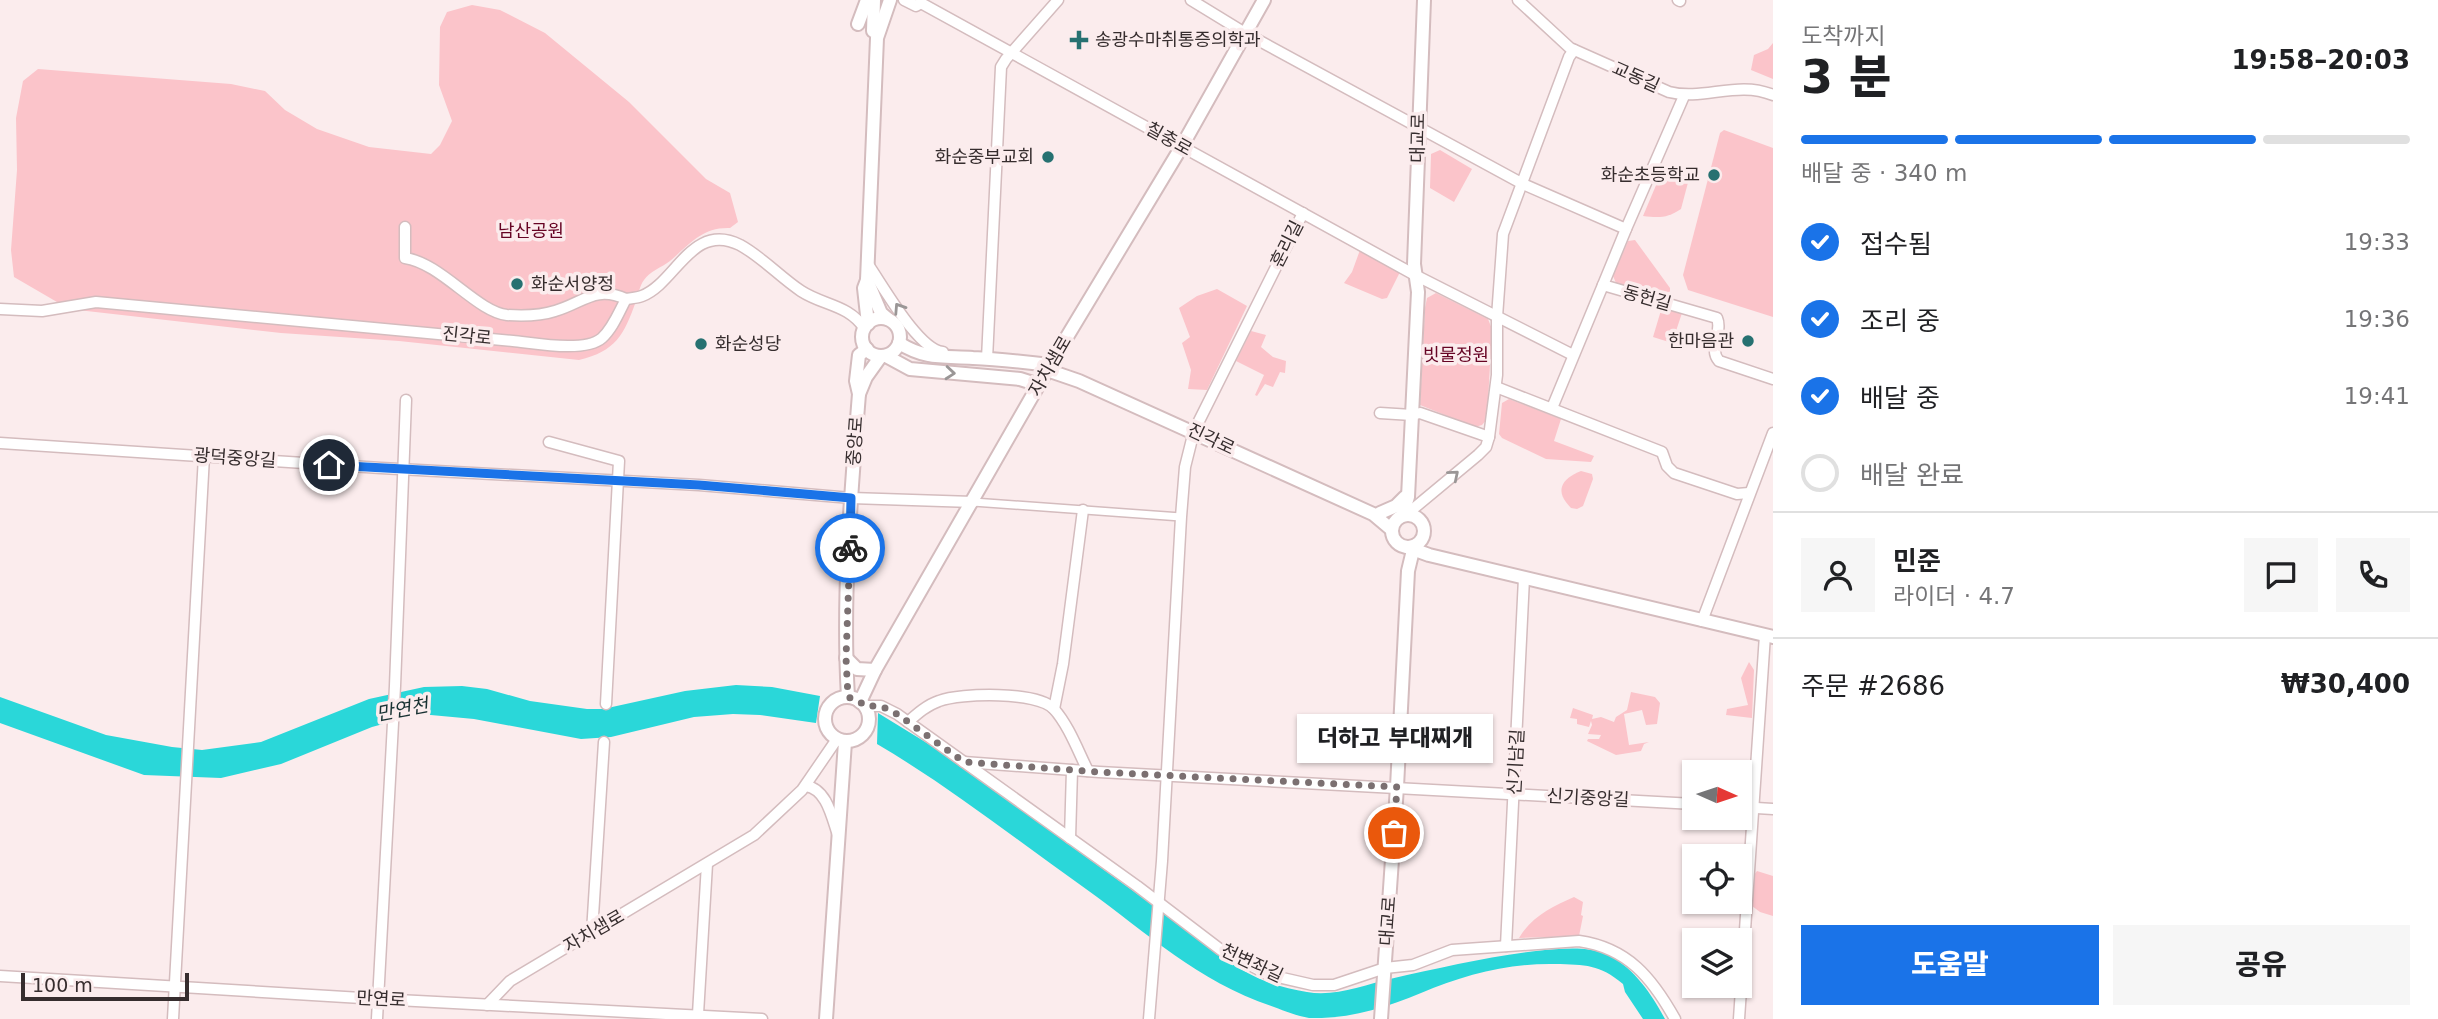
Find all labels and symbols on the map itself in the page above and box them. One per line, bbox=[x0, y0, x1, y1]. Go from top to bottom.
place label: 송광수마취통증의학과 bbox=[1095, 29, 1261, 50]
marker: 송광수마취통증의학과 bbox=[1069, 30, 1089, 50]
street label: 교동길 bbox=[1609, 57, 1663, 96]
street label: 대교로 bbox=[1407, 113, 1428, 163]
street label: 칠충로 bbox=[1142, 117, 1196, 160]
place label: 화순중부교회 bbox=[935, 146, 1034, 167]
marker: 화순중부교회 bbox=[1040, 149, 1056, 165]
place label: 화순초등학교 bbox=[1601, 164, 1700, 185]
marker: 화순초등학교 bbox=[1706, 167, 1722, 183]
street label: 훈리길 bbox=[1266, 217, 1307, 271]
park label: 남산공원 bbox=[498, 220, 564, 241]
place label: 화순서양정 bbox=[531, 273, 614, 294]
marker: 화순서양정 bbox=[509, 276, 525, 292]
street label: 동헌길 bbox=[1620, 281, 1674, 314]
one-way arrow bbox=[894, 303, 907, 316]
street label: 진각로 bbox=[441, 322, 493, 349]
place label: 한마음관 bbox=[1668, 330, 1734, 351]
street label: 자치샘로 bbox=[1024, 332, 1075, 400]
place label: 화순성당 bbox=[715, 333, 781, 354]
marker: 한마음관 bbox=[1740, 333, 1756, 349]
marker: 화순성당 bbox=[693, 336, 709, 352]
park label: 빗물정원 bbox=[1423, 344, 1489, 365]
one-way arrow bbox=[945, 365, 956, 380]
street label: 중앙로 bbox=[842, 415, 867, 466]
street label: 진각로 bbox=[1184, 419, 1238, 459]
pin bbox=[299, 435, 359, 495]
street label: 광덕중앙길 bbox=[193, 444, 277, 471]
one-way arrow bbox=[1445, 471, 1458, 483]
courier bbox=[815, 513, 885, 583]
water label: 만연천 bbox=[374, 693, 431, 725]
callout: 더하고 부대찌개 bbox=[1296, 714, 1492, 763]
street label: 신기남길 bbox=[1503, 728, 1528, 796]
north arrow bbox=[1682, 760, 1752, 830]
street label: 신기중앙길 bbox=[1546, 785, 1630, 810]
pin bbox=[1364, 803, 1424, 863]
street label: 대교로 bbox=[1375, 895, 1400, 946]
street label: 자치샘로 bbox=[560, 905, 628, 956]
street label: 천변좌길 bbox=[1218, 939, 1287, 986]
scale bar bbox=[21, 970, 189, 1002]
street label: 만연로 bbox=[356, 987, 406, 1010]

